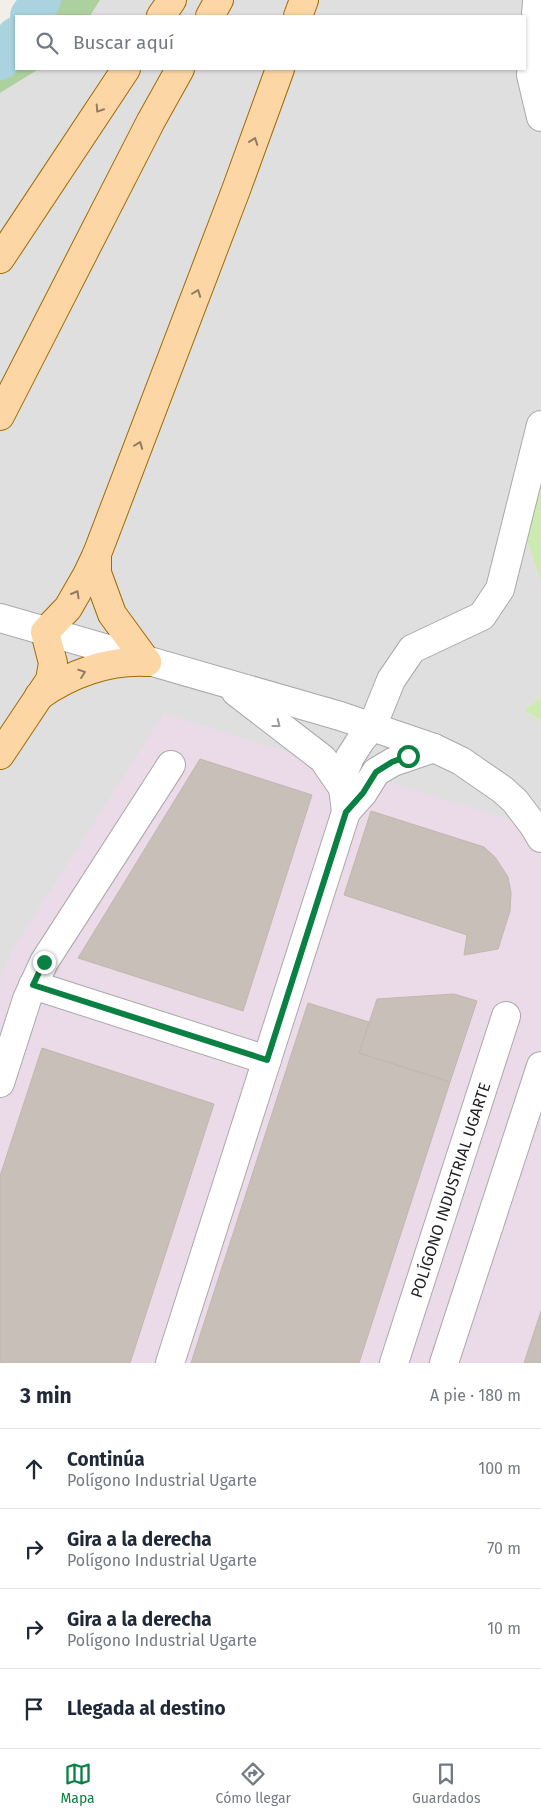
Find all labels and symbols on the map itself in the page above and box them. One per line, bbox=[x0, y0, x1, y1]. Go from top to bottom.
one-way arrow bbox=[96, 104, 105, 113]
one-way arrow bbox=[248, 137, 258, 145]
one-way arrow bbox=[191, 289, 201, 298]
one-way arrow bbox=[133, 441, 143, 449]
one-way arrow bbox=[70, 591, 80, 600]
one-way arrow bbox=[77, 669, 86, 679]
one-way arrow bbox=[271, 719, 280, 727]
route start bbox=[397, 745, 420, 768]
route end bbox=[33, 951, 56, 974]
street label: POLÍGONO INDUSTRIAL UGARTE bbox=[406, 1080, 494, 1300]

